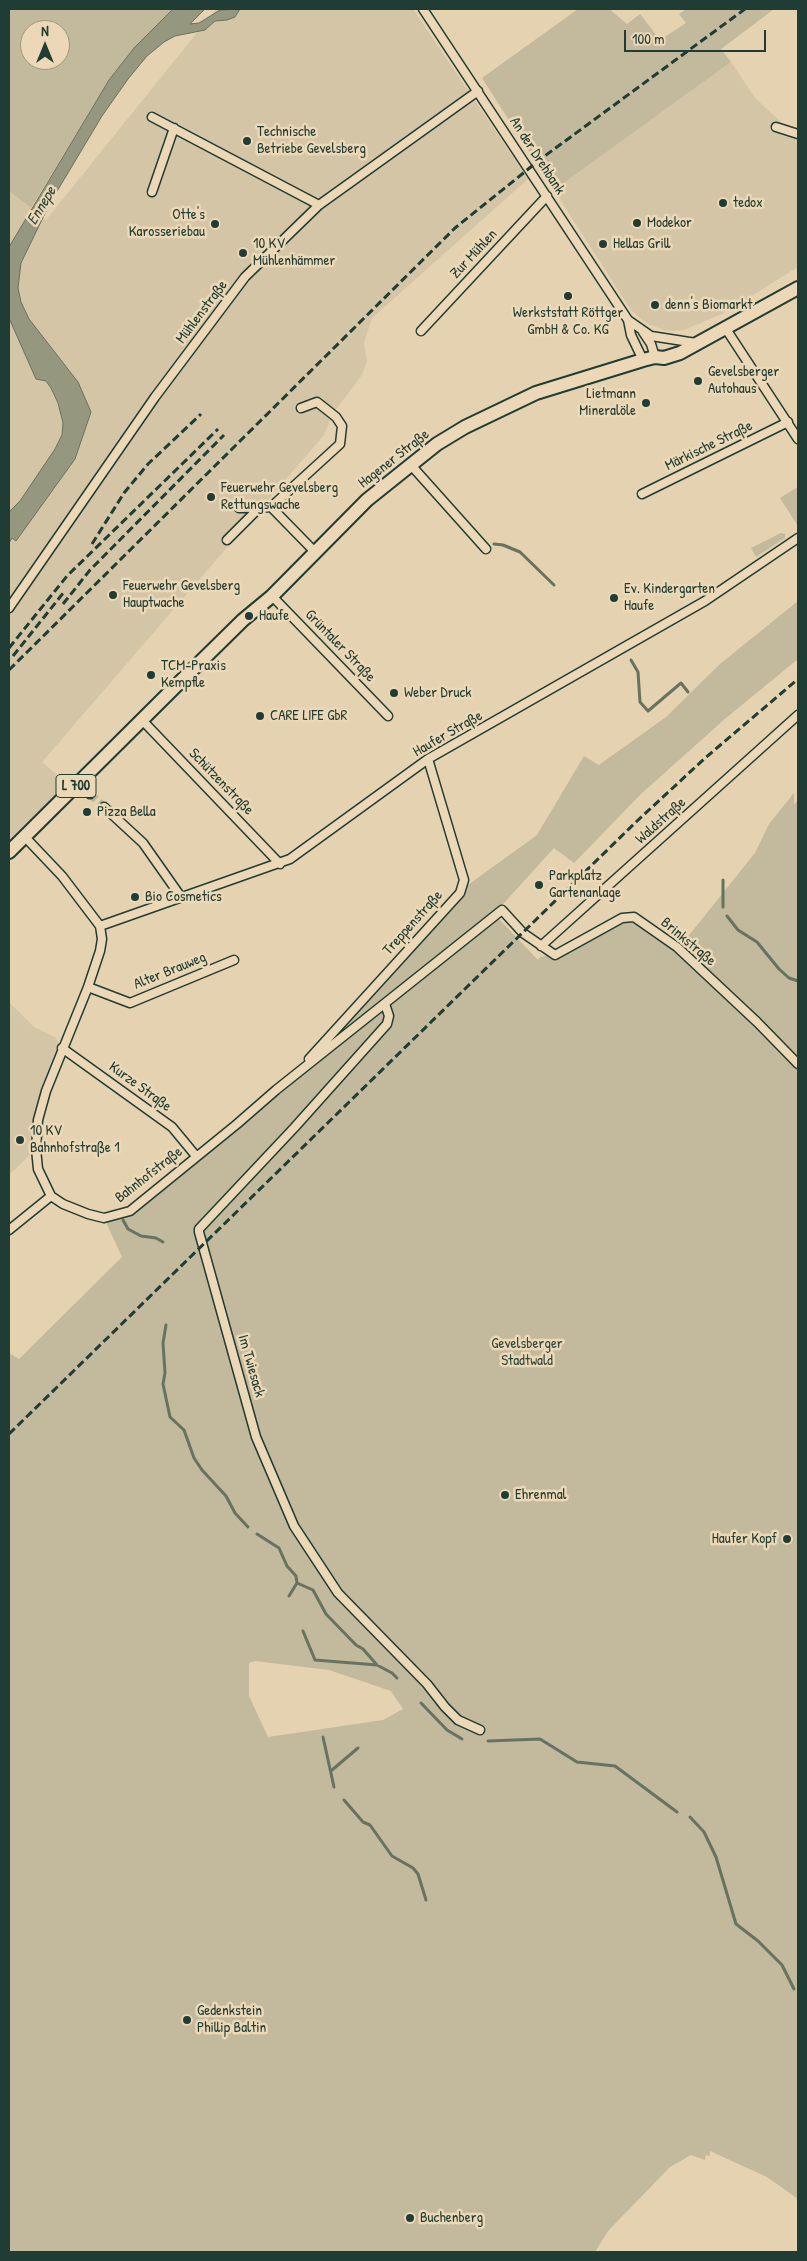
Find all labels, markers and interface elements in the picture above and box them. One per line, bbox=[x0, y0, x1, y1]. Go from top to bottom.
north arrow bbox=[20, 20, 70, 70]
scale bar bbox=[627, 20, 770, 52]
text: N bbox=[41, 21, 49, 40]
text: 100 m bbox=[632, 28, 665, 49]
street label: An der Drehbank bbox=[505, 114, 569, 198]
place label: Technische Betriebe Gevelsberg bbox=[257, 123, 366, 158]
marker: Technische Betriebe Gevelsberg bbox=[241, 135, 253, 147]
water label: Ennepe bbox=[23, 183, 61, 229]
place label: tedox bbox=[733, 194, 763, 212]
marker: tedox bbox=[717, 197, 729, 209]
place label: Otte's Karosseriebau bbox=[129, 206, 205, 241]
place label: Modekor bbox=[647, 214, 692, 232]
marker: Modekor bbox=[631, 217, 643, 229]
marker: Otte's Karosseriebau bbox=[209, 218, 221, 230]
street label: Zur Mühlen bbox=[447, 226, 501, 282]
place label: 10 KV Mühlenhämmer bbox=[253, 235, 335, 270]
place label: Hellas Grill bbox=[613, 235, 670, 253]
marker: Hellas Grill bbox=[597, 238, 609, 250]
marker: 10 KV Mühlenhämmer bbox=[237, 247, 249, 259]
street label: Mühlenstraße bbox=[172, 277, 232, 347]
marker: Werkststatt Röttger GmbH & Co. KG bbox=[562, 290, 574, 302]
place label: denn's Biomarkt bbox=[665, 296, 752, 314]
marker: denn's Biomarkt bbox=[649, 299, 661, 311]
place label: Werkststatt Röttger GmbH & Co. KG bbox=[513, 304, 623, 339]
place label: Gevelsberger Autohaus bbox=[708, 363, 779, 398]
marker: Gevelsberger Autohaus bbox=[692, 375, 704, 387]
place label: Lietmann Mineralöle bbox=[579, 385, 636, 420]
marker: Lietmann Mineralöle bbox=[640, 397, 652, 409]
street label: Märkische Straße bbox=[662, 417, 756, 475]
street label: Hagener Straße bbox=[355, 426, 433, 492]
place label: Feuerwehr Gevelsberg Rettungswache bbox=[221, 479, 338, 514]
marker: Feuerwehr Gevelsberg Rettungswache bbox=[205, 491, 217, 503]
place label: Feuerwehr Gevelsberg Hauptwache bbox=[123, 577, 240, 612]
place label: Ev. Kindergarten Haufe bbox=[624, 580, 715, 615]
marker: Feuerwehr Gevelsberg Hauptwache bbox=[107, 589, 119, 601]
marker: Ev. Kindergarten Haufe bbox=[608, 592, 620, 604]
street label: Grüntaler Straße bbox=[301, 606, 379, 686]
place label: Haufe bbox=[259, 607, 289, 625]
marker: Haufe bbox=[243, 610, 255, 622]
place label: TCM-Praxis Kempfle bbox=[161, 657, 226, 692]
marker: TCM-Praxis Kempfle bbox=[145, 669, 157, 681]
place label: Weber Druck bbox=[404, 684, 472, 702]
marker: Weber Druck bbox=[388, 687, 400, 699]
place label: CARE LIFE GbR bbox=[270, 707, 347, 725]
street label: Haufer Straße bbox=[410, 707, 486, 761]
marker: CARE LIFE GbR bbox=[254, 710, 266, 722]
street label: Schützenstraße bbox=[185, 745, 257, 819]
road number: L 700 bbox=[56, 774, 96, 798]
street label: Waldstraße bbox=[632, 794, 690, 848]
place label: Pizza Bella bbox=[97, 803, 156, 821]
marker: Pizza Bella bbox=[81, 806, 93, 818]
place label: Parkplatz Gartenanlage bbox=[549, 867, 621, 902]
marker: Parkplatz Gartenanlage bbox=[533, 879, 545, 891]
street label: Treppenstraße bbox=[379, 887, 447, 959]
place label: Bio Cosmetics bbox=[145, 888, 222, 906]
marker: Bio Cosmetics bbox=[129, 891, 141, 903]
street label: Brinkstraße bbox=[657, 914, 719, 970]
street label: Alter Brauweg bbox=[131, 948, 209, 994]
street label: Kurze Straße bbox=[105, 1058, 175, 1116]
place label: 10 KV Bahnhofstraße 1 bbox=[30, 1122, 120, 1157]
marker: 10 KV Bahnhofstraße 1 bbox=[14, 1134, 26, 1146]
street label: Bahnhofstraße bbox=[112, 1143, 186, 1207]
street label: Im Twiesack bbox=[234, 1333, 268, 1399]
park label: Gevelsberger Stadtwald bbox=[491, 1335, 563, 1370]
place label: Ehrenmal bbox=[515, 1486, 567, 1504]
marker: Ehrenmal bbox=[499, 1489, 511, 1501]
place label: Haufer Kopf bbox=[712, 1530, 777, 1548]
marker: Haufer Kopf bbox=[781, 1533, 793, 1545]
place label: Gedenkstein Phillip Baltin bbox=[197, 2002, 266, 2037]
marker: Gedenkstein Phillip Baltin bbox=[181, 2014, 193, 2026]
place label: Buchenberg bbox=[420, 2209, 483, 2227]
marker: Buchenberg bbox=[404, 2212, 416, 2224]

